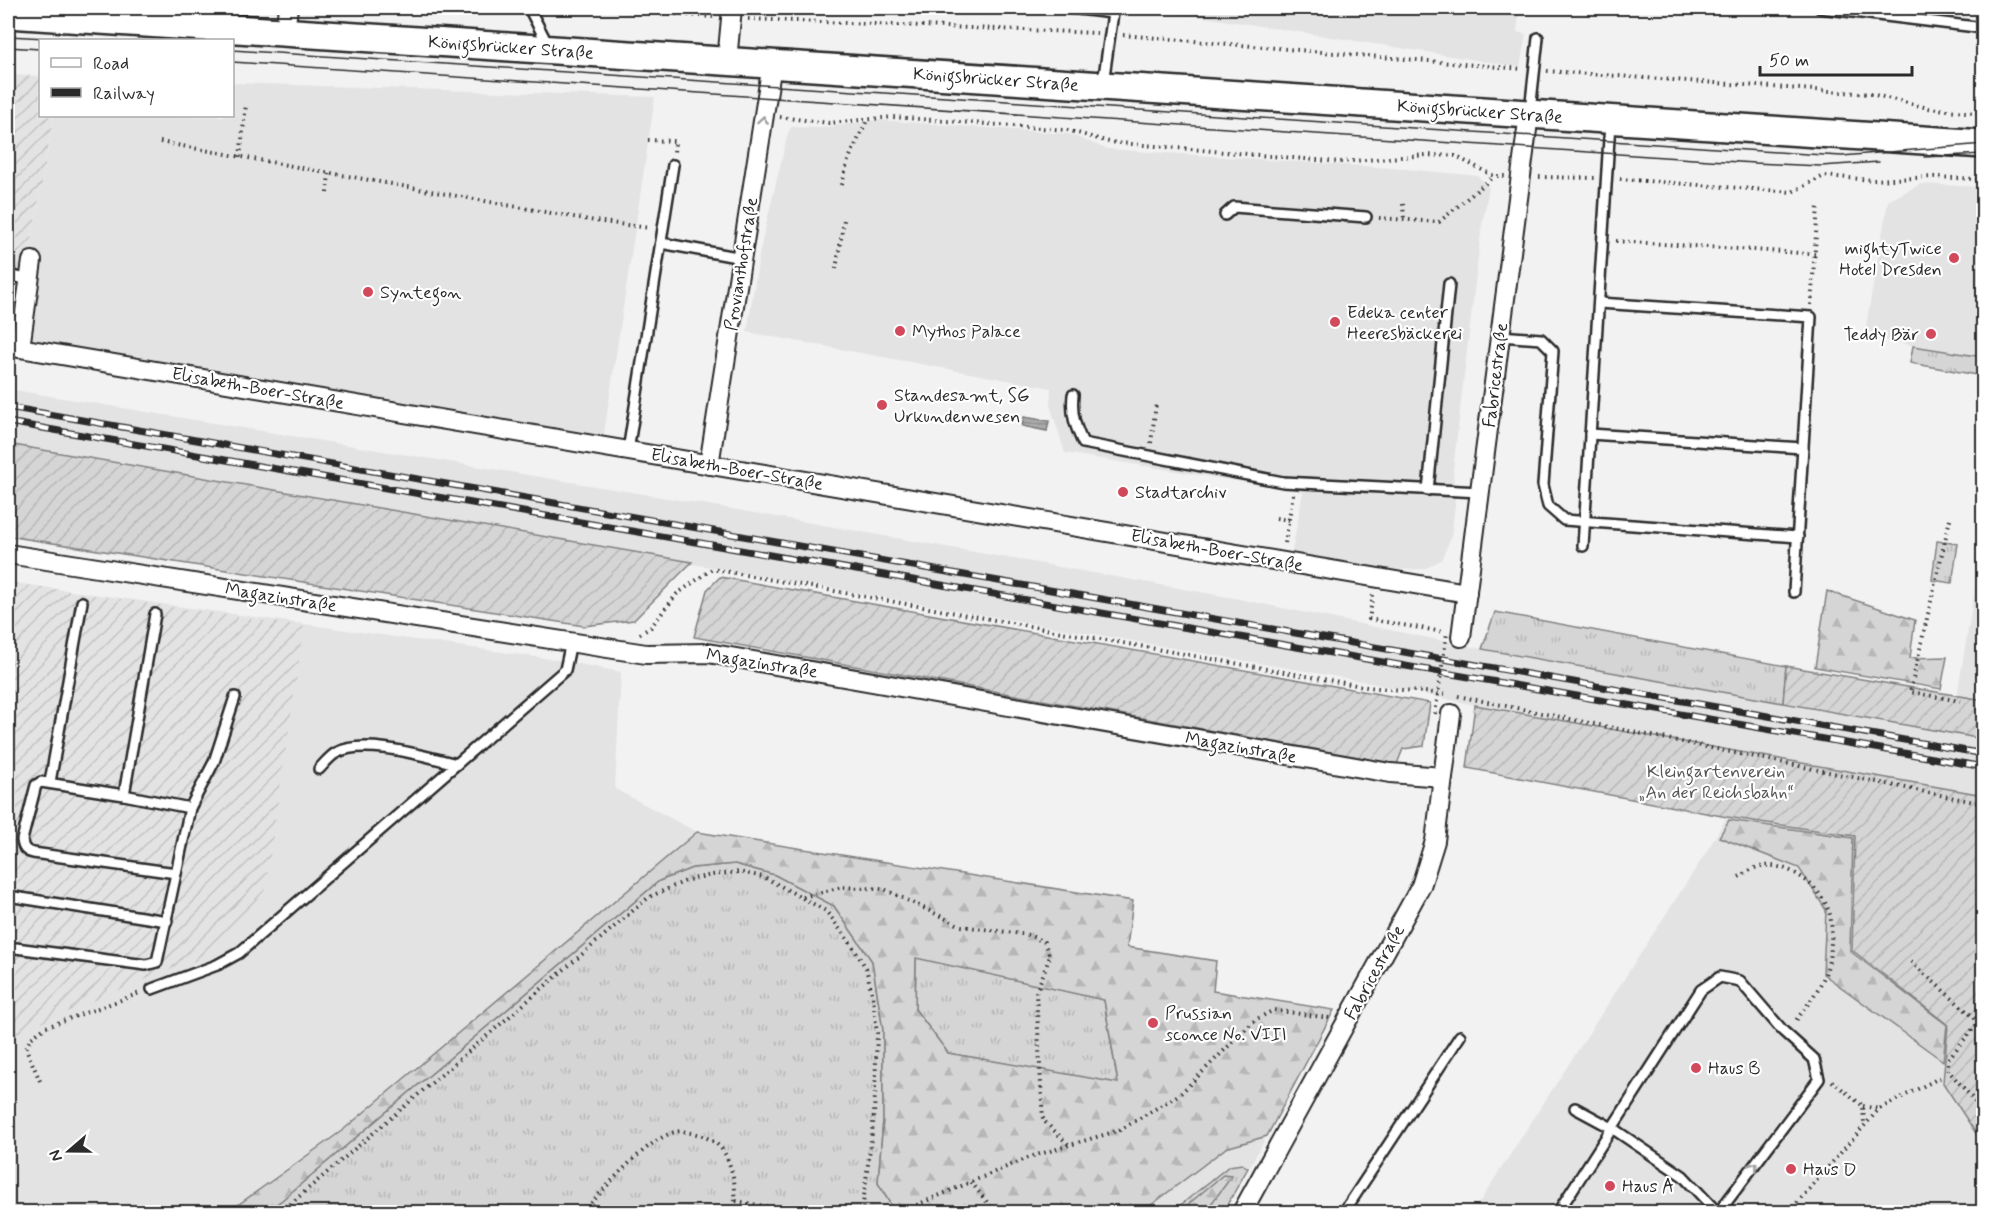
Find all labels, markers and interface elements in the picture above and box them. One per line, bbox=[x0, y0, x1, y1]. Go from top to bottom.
street label: Königsbrücker Straße bbox=[427, 30, 595, 68]
legend bbox=[39, 39, 234, 117]
scale bar bbox=[1760, 39, 1912, 77]
text: 50 m bbox=[1769, 49, 1809, 73]
text: Road bbox=[93, 52, 129, 76]
street label: Königsbrücker Straße bbox=[912, 62, 1080, 100]
text: Railway bbox=[93, 82, 155, 106]
street label: Königsbrücker Straße bbox=[1396, 94, 1564, 132]
one-way arrow bbox=[757, 116, 769, 125]
street label: Provianthofstraße bbox=[720, 195, 764, 333]
place label: mightyTwice Hotel Dresden bbox=[1839, 237, 1942, 282]
marker: mightyTwice Hotel Dresden bbox=[1947, 251, 1961, 265]
place label: Syntegon bbox=[380, 281, 461, 307]
marker: Syntegon bbox=[361, 285, 375, 299]
place label: Edeka center Heeresbäckerei bbox=[1347, 301, 1462, 346]
marker: Edeka center Heeresbäckerei bbox=[1328, 315, 1342, 329]
place label: Mythos Palace bbox=[912, 320, 1021, 344]
street label: Fabricestraße bbox=[1478, 321, 1514, 429]
place label: Teddy Bär bbox=[1843, 323, 1919, 347]
marker: Mythos Palace bbox=[893, 324, 907, 338]
marker: Teddy Bär bbox=[1924, 327, 1938, 341]
street label: Elisabeth-Boer-Straße bbox=[170, 362, 346, 416]
place label: Standesamt, SG Urkundenwesen bbox=[894, 384, 1029, 429]
marker: Standesamt, SG Urkundenwesen bbox=[875, 398, 889, 412]
street label: Elisabeth-Boer-Straße bbox=[649, 443, 825, 497]
place label: Stadtarchiv bbox=[1135, 481, 1227, 505]
marker: Stadtarchiv bbox=[1116, 485, 1130, 499]
street label: Elisabeth-Boer-Straße bbox=[1129, 524, 1305, 578]
street label: Magazinstraße bbox=[223, 577, 338, 621]
street label: Magazinstraße bbox=[704, 643, 819, 687]
street label: Magazinstraße bbox=[1183, 726, 1299, 772]
park label: Kleingartenverein „An der Reichsbahn“ bbox=[1638, 760, 1794, 805]
street label: Fabricestraße bbox=[1339, 921, 1411, 1024]
place label: Prussian sconce No. VIII bbox=[1165, 1002, 1287, 1047]
marker: Prussian sconce No. VIII bbox=[1146, 1016, 1160, 1030]
place label: Haus B bbox=[1708, 1057, 1760, 1081]
marker: Haus B bbox=[1689, 1061, 1703, 1075]
north arrow bbox=[39, 1121, 99, 1181]
text: N bbox=[45, 1147, 68, 1164]
place label: Haus D bbox=[1803, 1158, 1857, 1182]
one-way arrow bbox=[1746, 1161, 1757, 1172]
marker: Haus D bbox=[1784, 1162, 1798, 1176]
place label: Haus A bbox=[1622, 1175, 1674, 1199]
marker: Haus A bbox=[1603, 1179, 1617, 1193]

